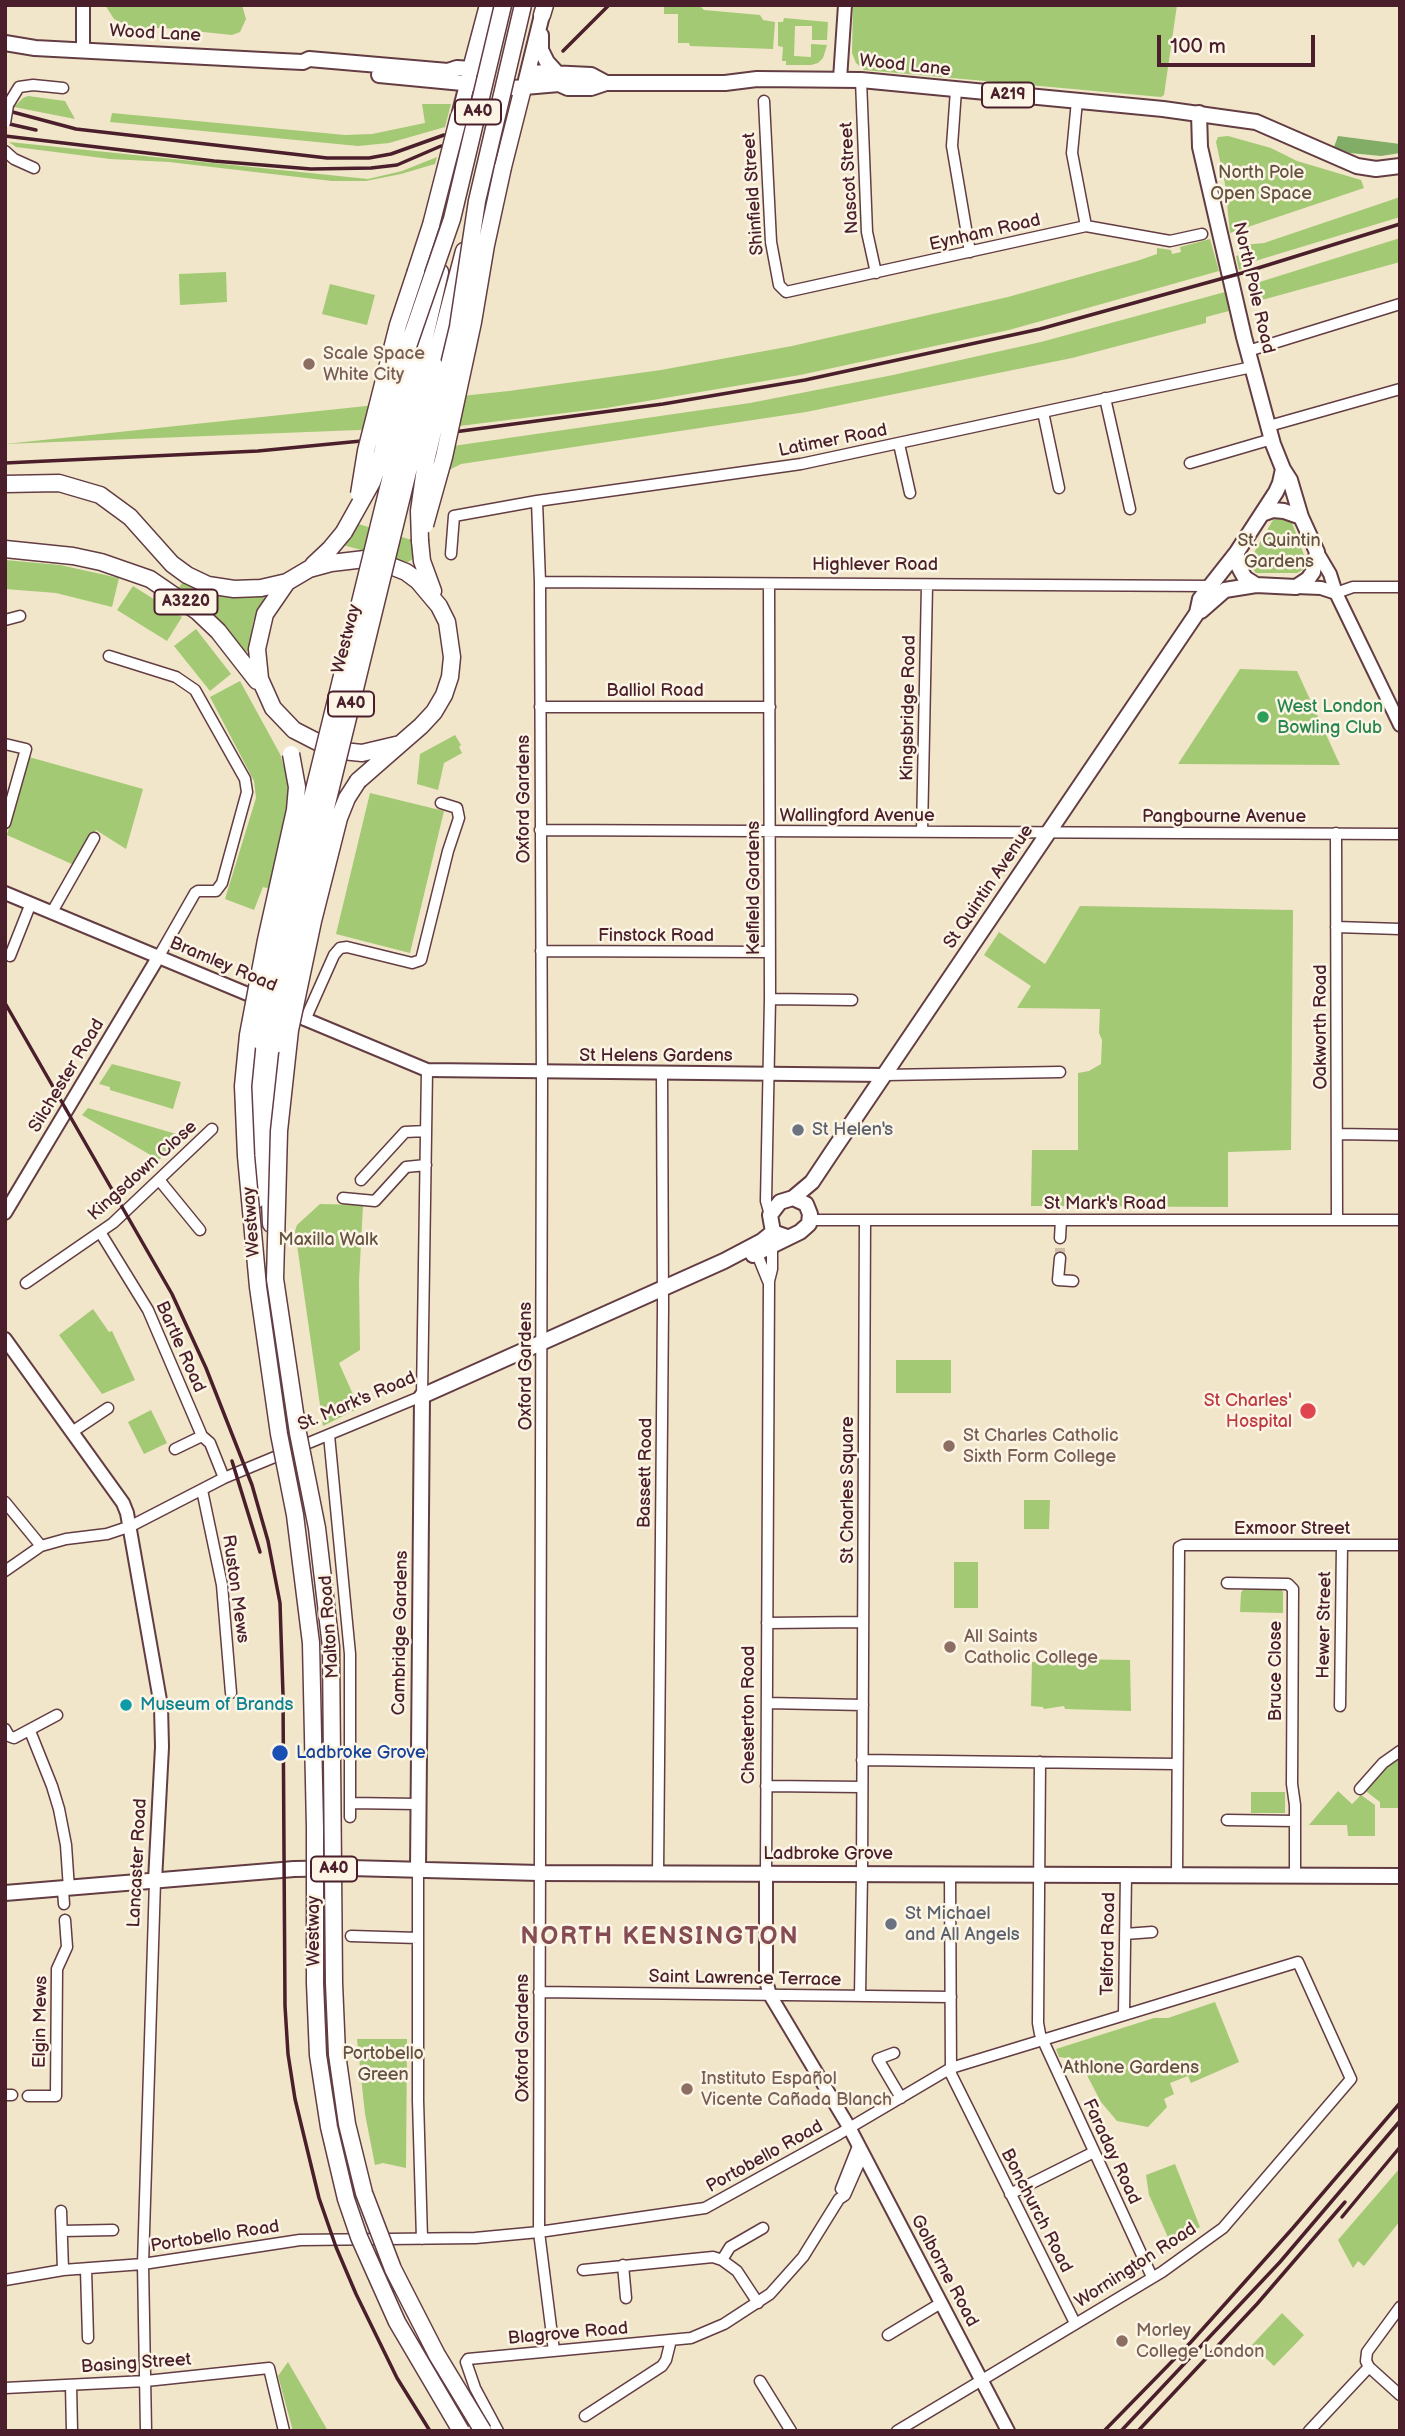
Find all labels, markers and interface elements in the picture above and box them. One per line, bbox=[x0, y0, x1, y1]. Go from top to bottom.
street label: Wood Lane bbox=[109, 21, 201, 47]
scale bar bbox=[1160, 21, 1318, 65]
text: 100 m bbox=[1170, 34, 1226, 59]
street label: Wood Lane bbox=[858, 50, 952, 82]
road number: A219 bbox=[982, 82, 1034, 108]
road number: A40 bbox=[455, 100, 501, 124]
street label: Nascot Street bbox=[836, 121, 864, 235]
street label: Shinfield Street bbox=[739, 132, 769, 256]
park label: North Pole Open Space bbox=[1210, 162, 1312, 204]
street label: Eynham Road bbox=[927, 210, 1043, 256]
street label: North Pole Road bbox=[1227, 220, 1279, 356]
place label: Scale Space White City bbox=[323, 343, 425, 386]
marker: Scale Space White City bbox=[301, 356, 317, 372]
street label: Latimer Road bbox=[777, 420, 889, 462]
park label: St. Quintin Gardens bbox=[1237, 530, 1321, 572]
street label: Highlever Road bbox=[812, 554, 938, 576]
road number: A3220 bbox=[154, 590, 218, 614]
street label: Westway bbox=[328, 602, 366, 676]
street label: Kingsbridge Road bbox=[897, 635, 921, 781]
street label: Balliol Road bbox=[606, 680, 704, 702]
road number: A40 bbox=[328, 692, 374, 716]
place label: West London Bowling Club bbox=[1277, 696, 1383, 738]
marker: West London Bowling Club bbox=[1255, 709, 1271, 725]
street label: Oxford Gardens bbox=[513, 735, 535, 863]
street label: Wallingford Avenue bbox=[779, 805, 935, 827]
street label: Pangbourne Avenue bbox=[1142, 806, 1306, 828]
street label: Kelfield Gardens bbox=[743, 821, 765, 955]
street label: St Quintin Avenue bbox=[940, 821, 1038, 953]
street label: Finstock Road bbox=[598, 925, 714, 947]
street label: Bramley Road bbox=[166, 933, 280, 997]
street label: Oakworth Road bbox=[1310, 964, 1332, 1090]
street label: Silchester Road bbox=[25, 1015, 109, 1137]
street label: St Helens Gardens bbox=[579, 1045, 733, 1067]
street label: Kingsdown Close bbox=[84, 1116, 202, 1226]
place label: St Helen's bbox=[812, 1119, 893, 1141]
marker: St Helen's bbox=[790, 1122, 806, 1138]
street label: Westway bbox=[239, 1186, 265, 1258]
street label: St Mark's Road bbox=[1044, 1193, 1166, 1215]
park label: Maxilla Walk bbox=[278, 1229, 378, 1251]
street label: Bartle Road bbox=[150, 1298, 210, 1396]
street label: Oxford Gardens bbox=[515, 1302, 537, 1430]
street label: St. Mark's Road bbox=[295, 1367, 419, 1437]
place label: St Charles' Hospital bbox=[1204, 1390, 1292, 1432]
marker: St Charles' Hospital bbox=[1298, 1401, 1318, 1421]
street label: St Charles Square bbox=[837, 1416, 859, 1564]
street label: Bassett Road bbox=[634, 1418, 658, 1528]
place label: St Charles Catholic Sixth Form College bbox=[963, 1425, 1119, 1468]
marker: St Charles Catholic Sixth Form College bbox=[941, 1438, 957, 1454]
street label: Exmoor Street bbox=[1234, 1518, 1350, 1540]
street label: Ruston Mews bbox=[217, 1533, 253, 1645]
street label: Cambridge Gardens bbox=[389, 1550, 413, 1716]
street label: Hewer Street bbox=[1313, 1571, 1337, 1679]
street label: Malton Road bbox=[316, 1575, 344, 1679]
street label: Bruce Close bbox=[1265, 1621, 1287, 1721]
place label: All Saints Catholic College bbox=[964, 1626, 1098, 1668]
marker: All Saints Catholic College bbox=[942, 1639, 958, 1655]
street label: Chesterton Road bbox=[738, 1646, 760, 1784]
place label: Museum of Brands bbox=[140, 1694, 294, 1716]
marker: Museum of Brands bbox=[118, 1697, 134, 1713]
place label: Ladbroke Grove bbox=[296, 1742, 426, 1764]
marker: Ladbroke Grove bbox=[270, 1743, 290, 1763]
street label: Lancaster Road bbox=[124, 1798, 152, 1928]
street label: Ladbroke Grove bbox=[763, 1843, 893, 1865]
road number: A40 bbox=[311, 1856, 357, 1882]
street label: Telford Road bbox=[1097, 1892, 1121, 1996]
street label: Westway bbox=[303, 1896, 325, 1966]
place label: St Michael and All Angels bbox=[905, 1903, 1020, 1946]
marker: St Michael and All Angels bbox=[883, 1916, 899, 1932]
district label: NORTH KENSINGTON bbox=[523, 1924, 797, 1952]
street label: Saint Lawrence Terrace bbox=[648, 1967, 842, 1991]
street label: Oxford Gardens bbox=[512, 1974, 534, 2102]
street label: Elgin Mews bbox=[29, 1976, 53, 2068]
park label: Portobello Green bbox=[342, 2043, 424, 2086]
park label: Athlone Gardens bbox=[1063, 2057, 1199, 2079]
place label: Instituto Español Vicente Cañada Blanch bbox=[701, 2068, 892, 2110]
marker: Instituto Español Vicente Cañada Blanch bbox=[679, 2081, 695, 2097]
street label: Faraday Road bbox=[1077, 2096, 1145, 2208]
street label: Portobello Road bbox=[703, 2116, 827, 2198]
street label: Bonchurch Road bbox=[995, 2145, 1077, 2277]
street label: Golborne Road bbox=[905, 2211, 983, 2331]
street label: Portobello Road bbox=[149, 2216, 281, 2258]
street label: Wornington Road bbox=[1071, 2219, 1201, 2313]
street label: Blagrove Road bbox=[507, 2318, 629, 2350]
place label: Morley College London bbox=[1136, 2320, 1264, 2362]
marker: Morley College London bbox=[1114, 2333, 1130, 2349]
street label: Basing Street bbox=[80, 2349, 192, 2379]

